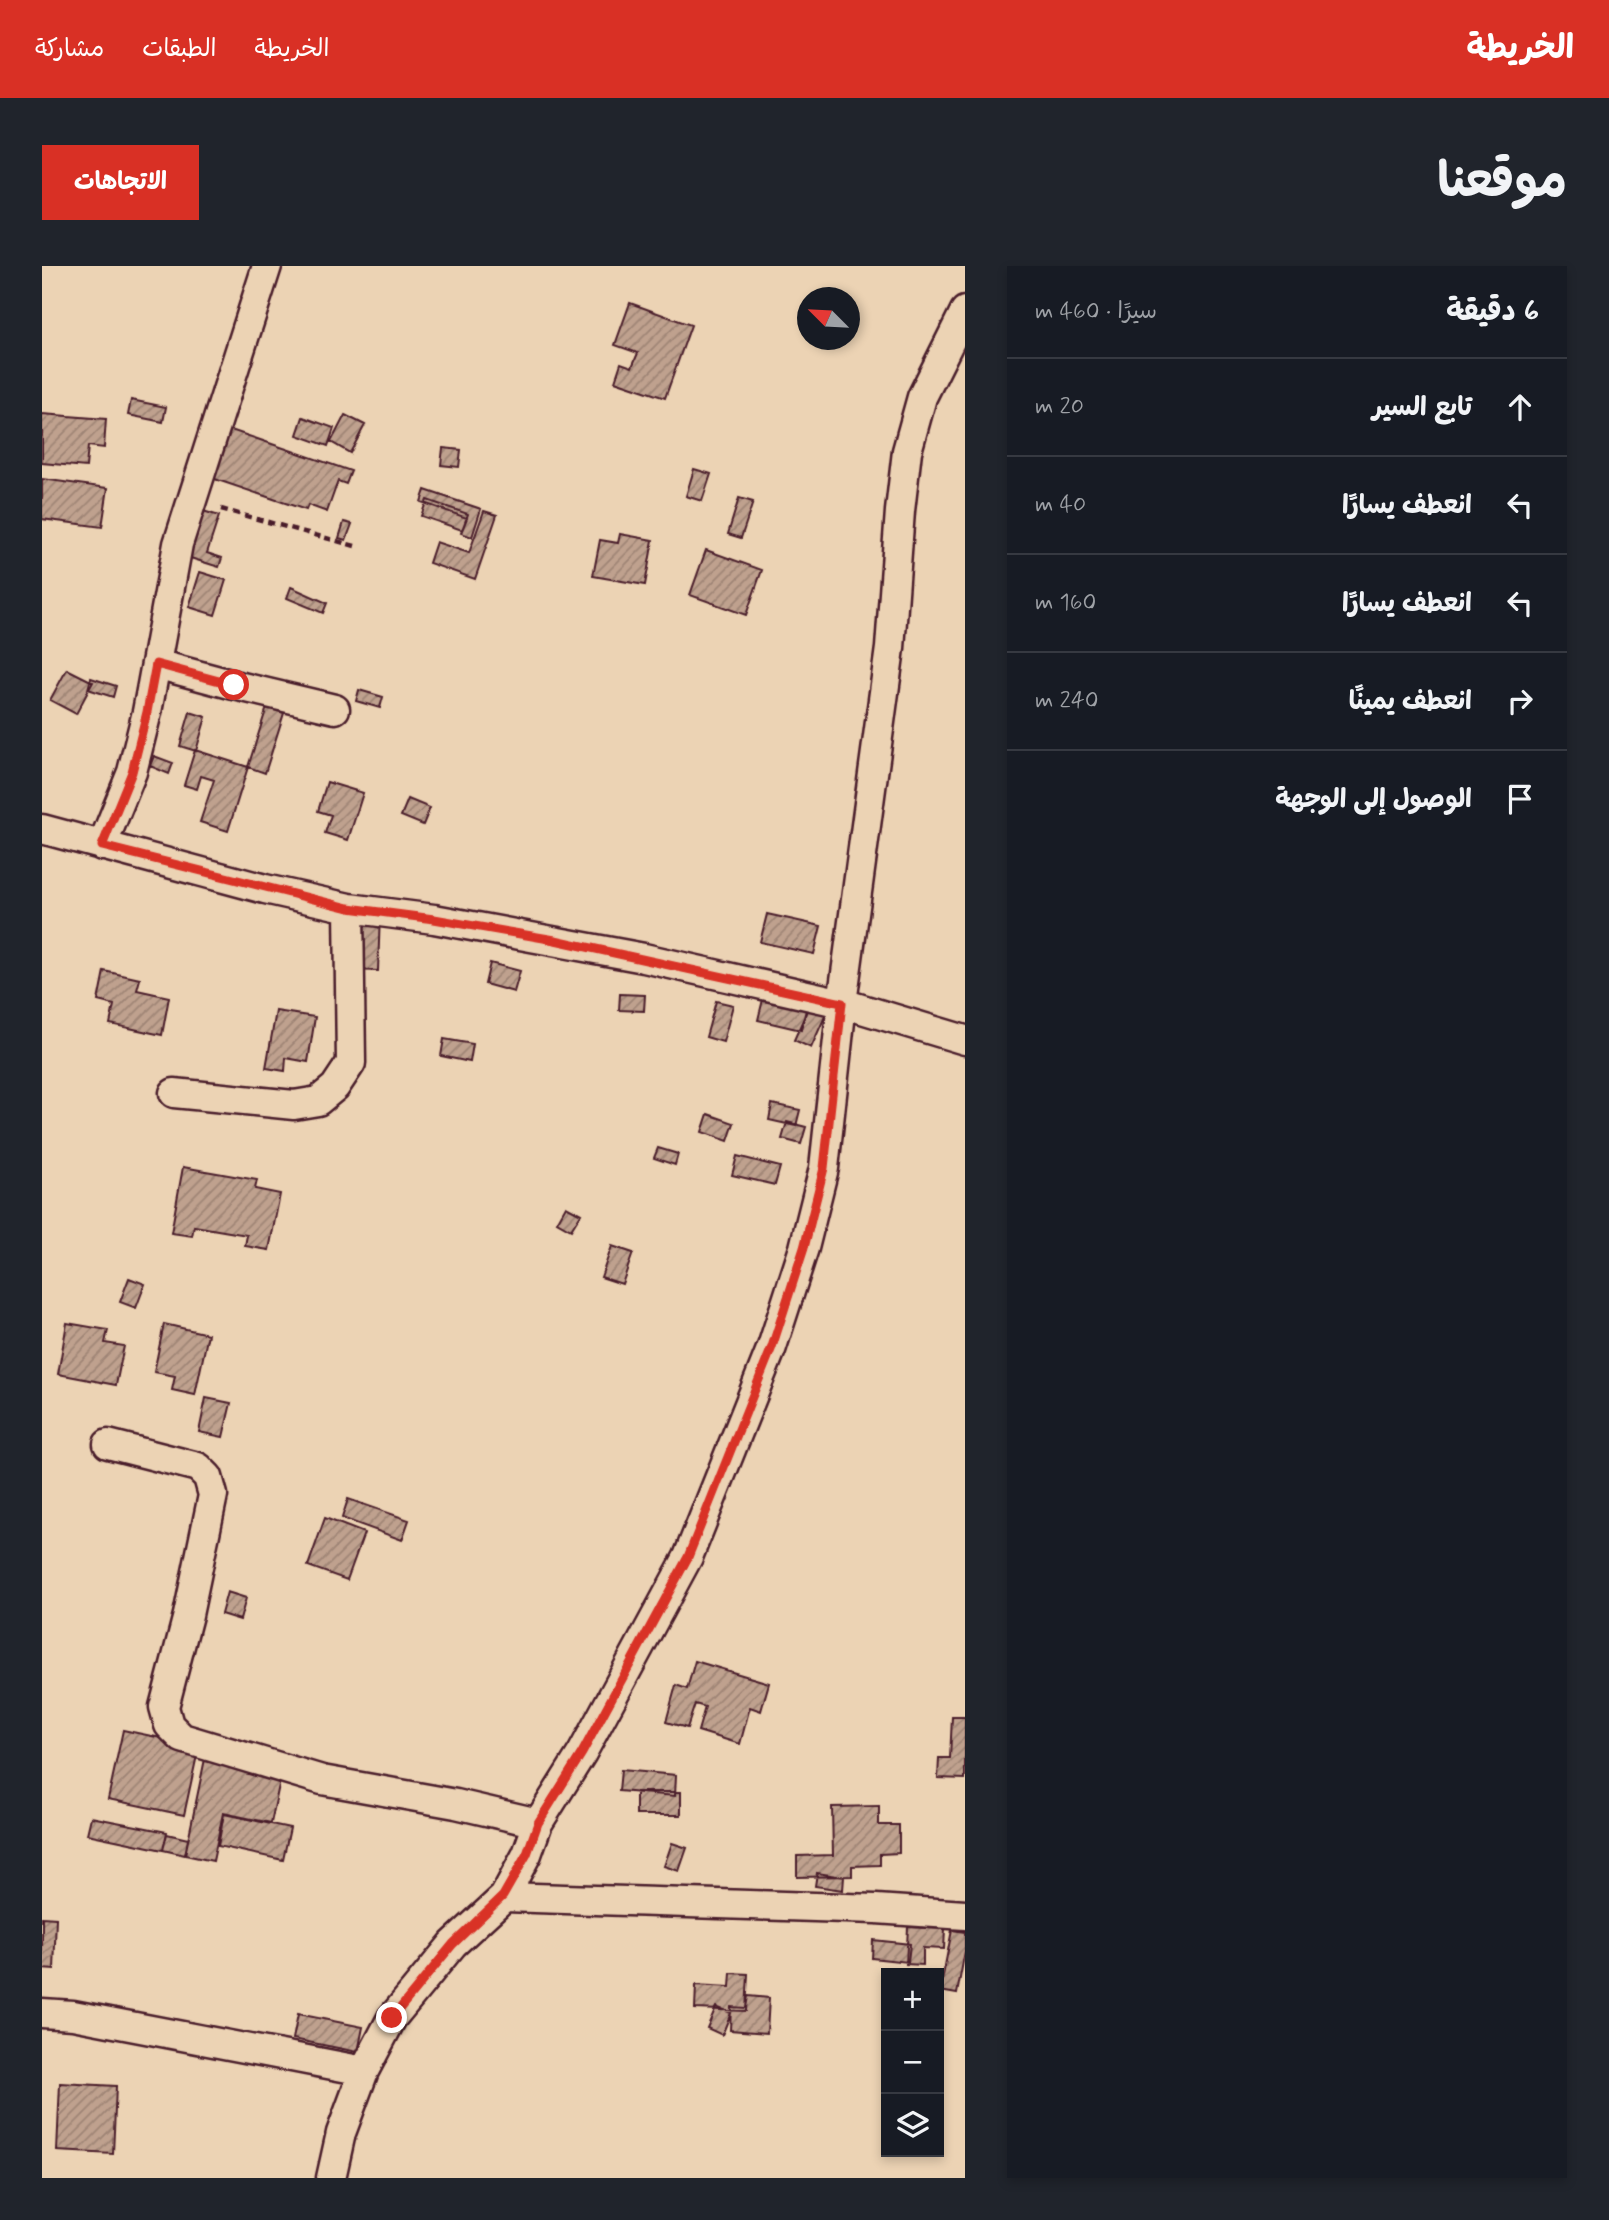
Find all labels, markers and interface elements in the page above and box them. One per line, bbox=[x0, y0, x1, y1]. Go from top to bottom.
text: الخريطة bbox=[1467, 27, 1574, 71]
text: مشاركة bbox=[35, 34, 104, 65]
text: الطبقات bbox=[142, 34, 217, 65]
text: الخريطة bbox=[255, 34, 329, 65]
button: الاتجاهات bbox=[42, 145, 199, 220]
text: موقعنا bbox=[1437, 150, 1567, 215]
north arrow bbox=[797, 287, 860, 350]
text: 6 دقيقة bbox=[1446, 292, 1539, 331]
text: سيرًا · 460 m bbox=[1035, 297, 1157, 327]
icon: ahead bbox=[1501, 388, 1539, 426]
text: تابع السير bbox=[1372, 391, 1472, 425]
text: 20 m bbox=[1035, 392, 1084, 422]
icon: left bbox=[1501, 486, 1539, 524]
text: انعطف يسارًا bbox=[1342, 489, 1472, 523]
text: 40 m bbox=[1035, 490, 1086, 520]
icon: left bbox=[1501, 584, 1539, 622]
text: انعطف يسارًا bbox=[1342, 587, 1472, 621]
text: 160 m bbox=[1035, 588, 1096, 618]
route start bbox=[218, 669, 249, 700]
icon: right bbox=[1501, 682, 1539, 720]
text: انعطف يمينًا bbox=[1349, 685, 1472, 719]
text: 240 m bbox=[1035, 686, 1099, 716]
icon: arrive bbox=[1501, 780, 1539, 818]
text: الوصول إلى الوجهة bbox=[1275, 783, 1472, 817]
map controls bbox=[881, 1968, 944, 2157]
button: + bbox=[881, 1968, 944, 2031]
route end bbox=[376, 2002, 407, 2033]
button: − bbox=[881, 2031, 944, 2094]
button: layers bbox=[881, 2094, 944, 2157]

